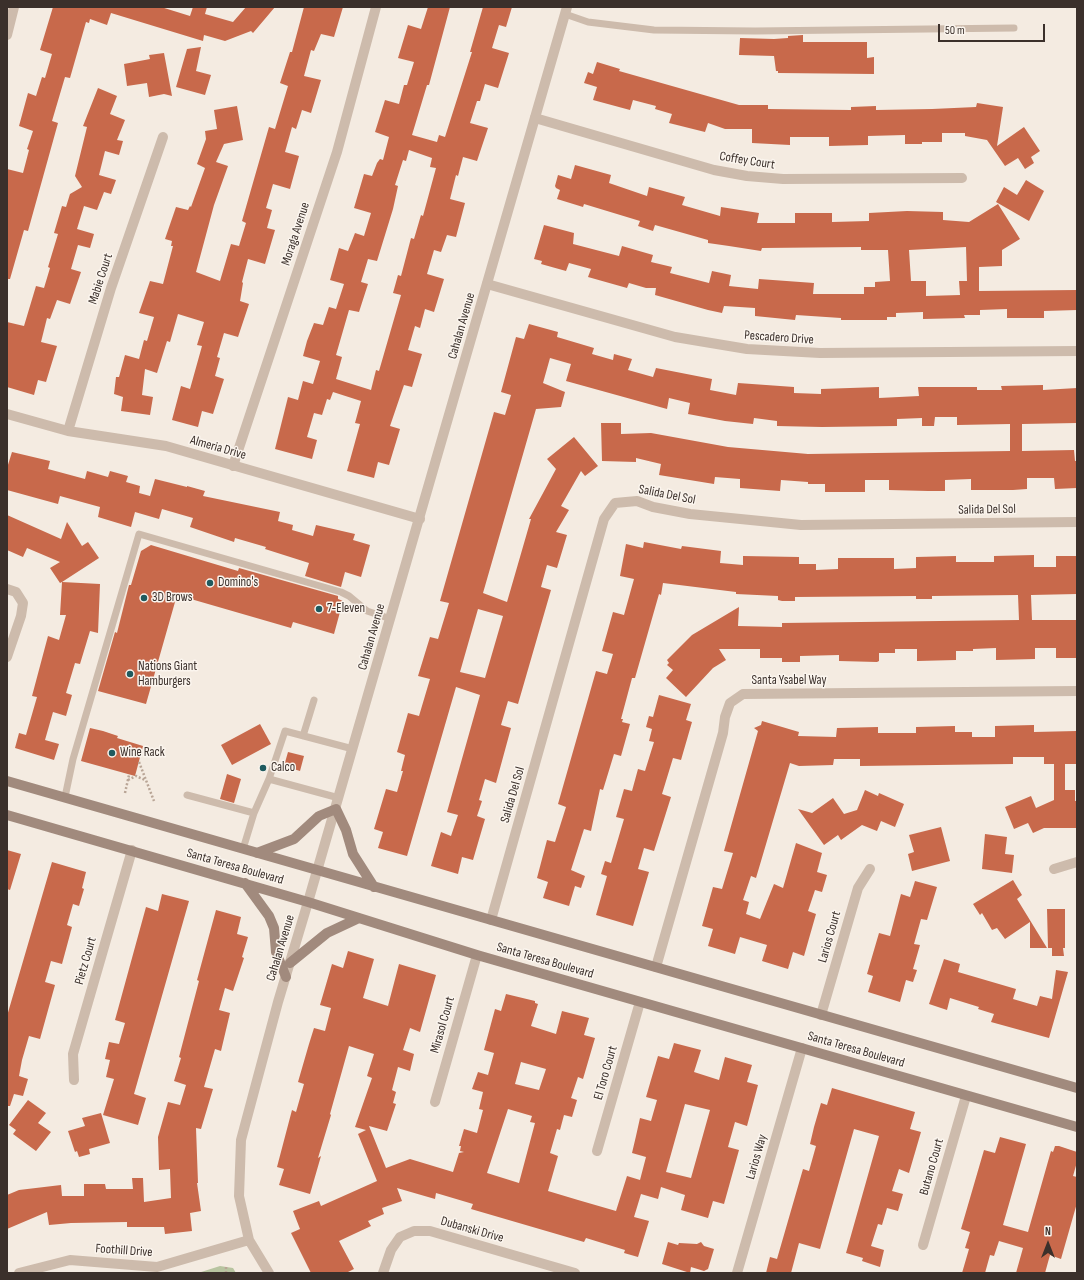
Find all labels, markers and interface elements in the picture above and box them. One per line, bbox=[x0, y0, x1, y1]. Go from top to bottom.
scale bar bbox=[940, 16, 1047, 42]
text: 50 m bbox=[945, 23, 965, 38]
street label: Coffey Court bbox=[718, 149, 776, 173]
street label: Moraga Avenue bbox=[278, 200, 314, 268]
street label: Mabie Court bbox=[85, 252, 117, 306]
street label: Cahalan Avenue bbox=[445, 291, 479, 361]
street label: Pescadero Drive bbox=[744, 328, 814, 348]
street label: Almeria Drive bbox=[188, 433, 248, 463]
street label: Salida Del Sol bbox=[637, 482, 697, 508]
street label: Salida Del Sol bbox=[958, 502, 1016, 518]
place label: Domino's bbox=[218, 575, 258, 591]
marker: Domino's bbox=[205, 578, 215, 588]
place label: 3D Brows bbox=[152, 590, 193, 606]
marker: 3D Brows bbox=[139, 593, 149, 603]
place label: 7-Eleven bbox=[327, 601, 365, 617]
street label: Cahalan Avenue bbox=[355, 602, 389, 672]
marker: 7-Eleven bbox=[314, 604, 324, 614]
place label: Nations Giant Hamburgers bbox=[138, 659, 197, 690]
marker: Nations Giant Hamburgers bbox=[125, 669, 135, 679]
street label: Santa Ysabel Way bbox=[752, 673, 826, 689]
place label: Wine Rack bbox=[120, 745, 165, 761]
marker: Wine Rack bbox=[107, 748, 117, 758]
place label: Calco bbox=[271, 760, 295, 776]
marker: Calco bbox=[258, 763, 268, 773]
street label: Salida Del Sol bbox=[498, 765, 528, 825]
street label: Santa Teresa Boulevard bbox=[185, 846, 285, 888]
street label: Larios Court bbox=[815, 909, 845, 965]
street label: Cahalan Avenue bbox=[264, 913, 298, 983]
street label: Pietz Court bbox=[72, 935, 100, 987]
street label: Santa Teresa Boulevard bbox=[495, 940, 595, 982]
street label: Mirasol Court bbox=[427, 995, 459, 1055]
street label: Santa Teresa Boulevard bbox=[806, 1029, 906, 1071]
street label: El Toro Court bbox=[591, 1044, 621, 1102]
street label: Larios Way bbox=[743, 1133, 771, 1181]
street label: Butano Court bbox=[917, 1137, 947, 1197]
street label: Dubanski Drive bbox=[439, 1214, 505, 1246]
north arrow bbox=[1028, 1224, 1068, 1264]
text: N bbox=[1045, 1225, 1051, 1238]
street label: Foothill Drive bbox=[95, 1241, 153, 1261]

